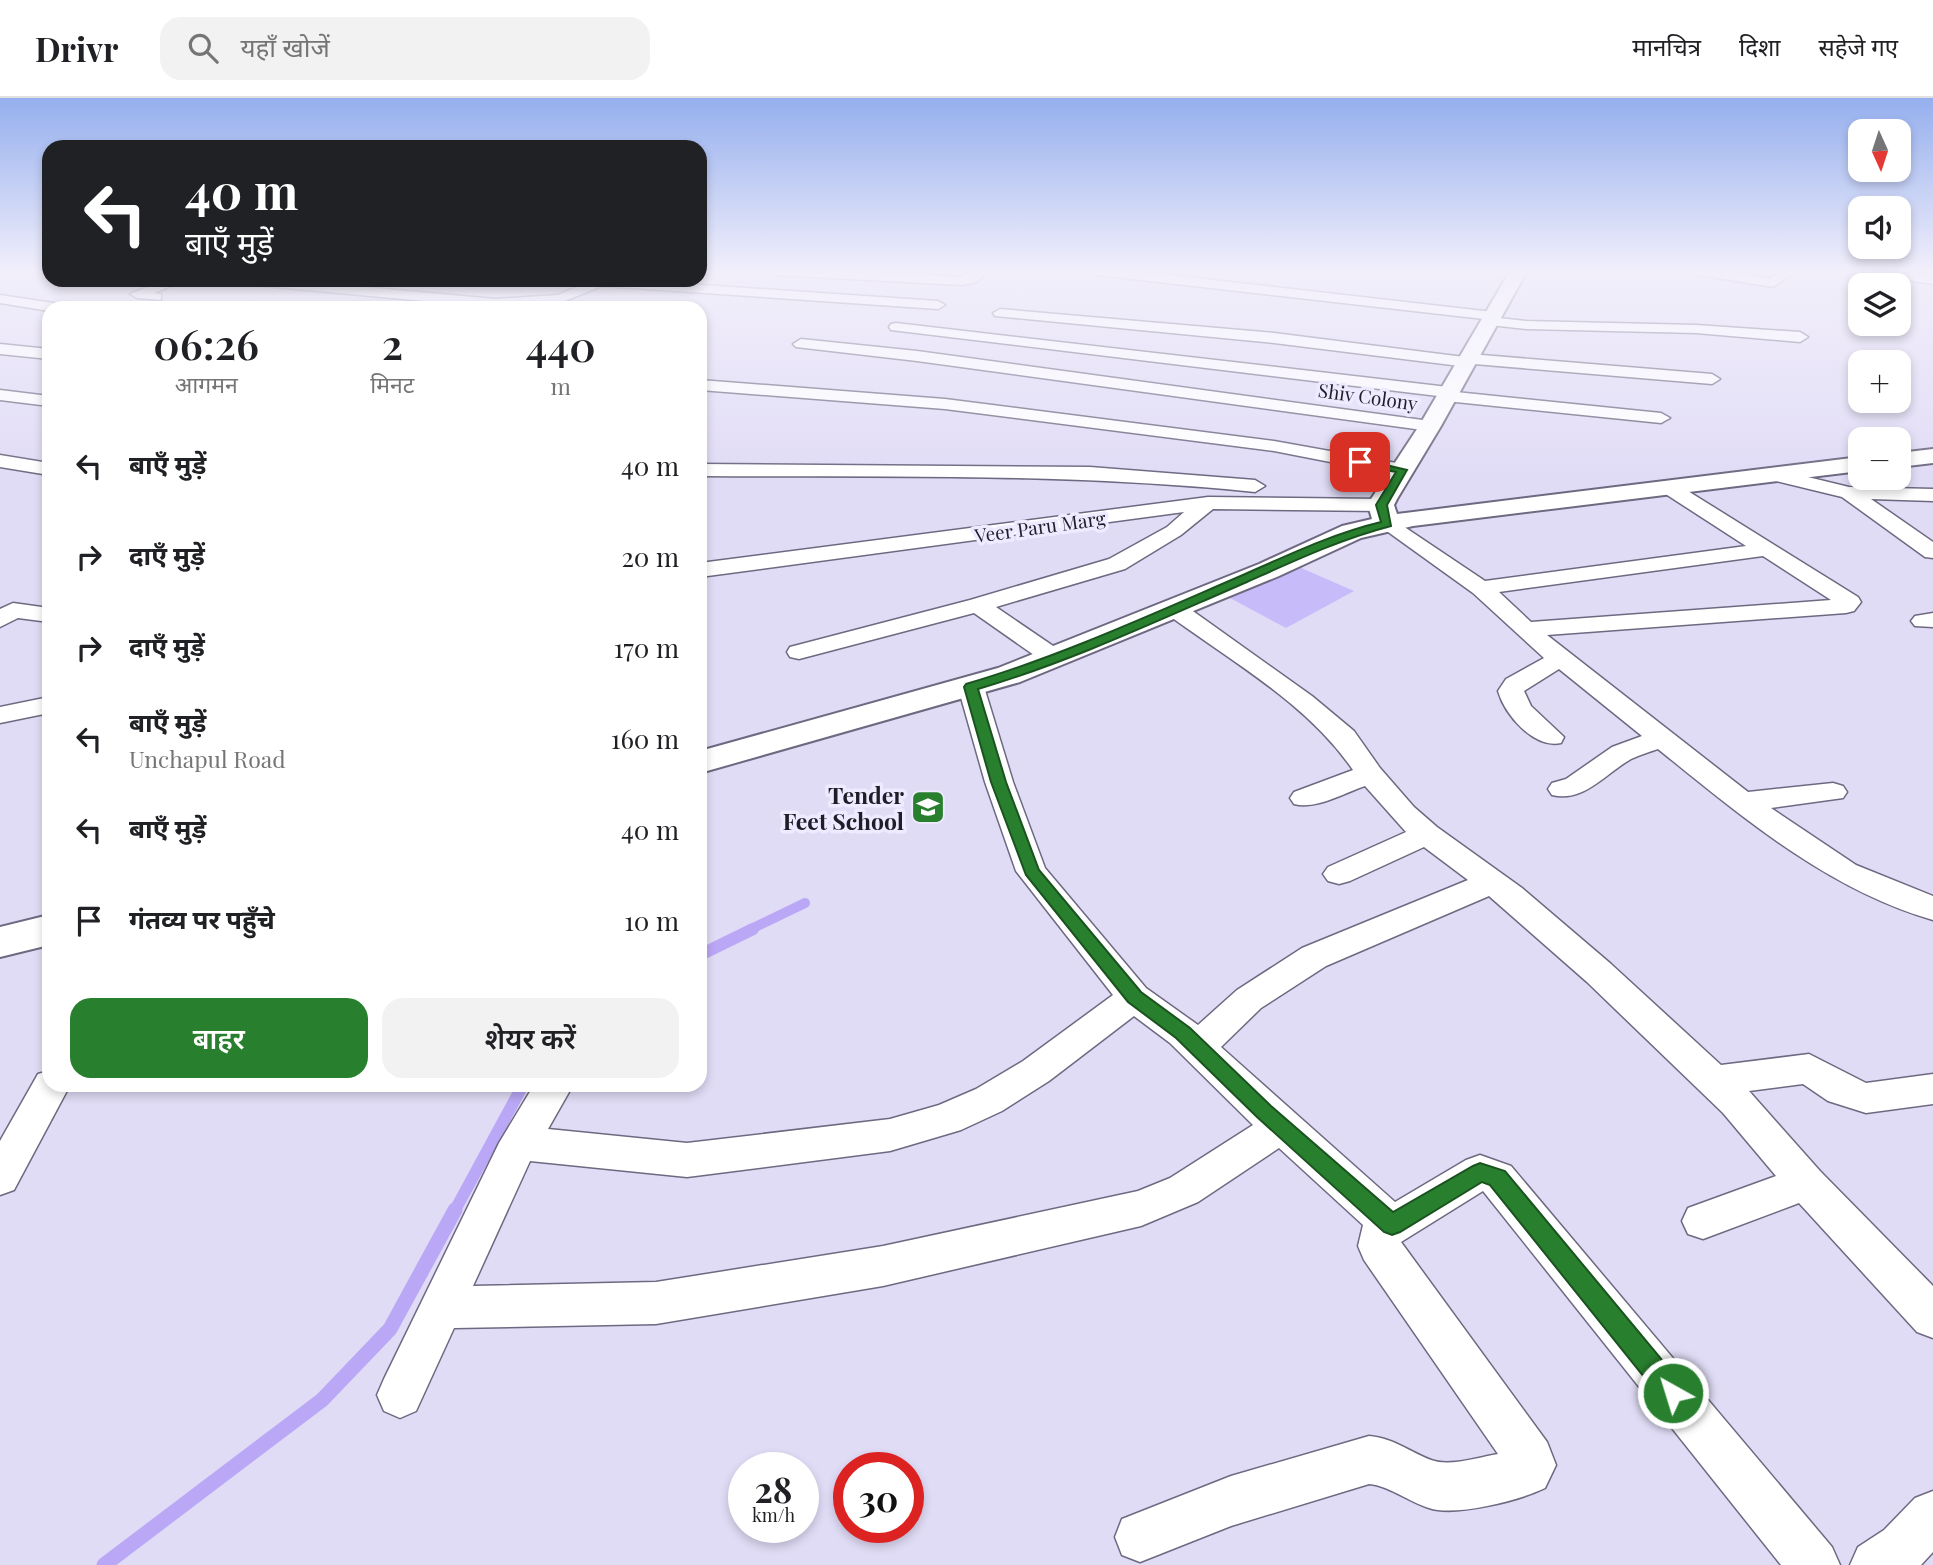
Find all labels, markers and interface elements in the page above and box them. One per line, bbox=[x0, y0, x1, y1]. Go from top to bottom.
search box bbox=[160, 17, 650, 80]
text: Drivr bbox=[35, 26, 118, 70]
icon: search bbox=[184, 29, 222, 67]
text: यहाँ खोजें bbox=[240, 29, 330, 64]
text: मानचित्र bbox=[1632, 30, 1701, 62]
text: दिशा bbox=[1739, 30, 1780, 62]
text: सहेजे गए bbox=[1818, 30, 1898, 62]
north arrow bbox=[1848, 119, 1911, 182]
map controls bbox=[1848, 119, 1911, 490]
text: 40 m bbox=[185, 157, 298, 222]
icon: left bbox=[70, 168, 161, 259]
button: sound bbox=[1848, 196, 1911, 259]
text: बाएँ मुड़ें bbox=[185, 220, 273, 263]
button: layers bbox=[1848, 273, 1911, 336]
text: 06:26 bbox=[153, 315, 259, 371]
text: 2 bbox=[382, 315, 403, 371]
text: 440 bbox=[526, 317, 596, 373]
button: + bbox=[1848, 350, 1911, 413]
text: आगमन bbox=[175, 368, 238, 399]
text: मिनट bbox=[370, 368, 414, 399]
text: m bbox=[550, 370, 571, 401]
street label: Shiv Colony bbox=[1317, 376, 1420, 416]
button: − bbox=[1848, 427, 1911, 490]
pin bbox=[1330, 432, 1390, 492]
icon: arrive bbox=[1341, 443, 1379, 481]
text: बाएँ मुड़ें bbox=[129, 446, 206, 481]
icon: left bbox=[70, 447, 108, 485]
text: 40 m bbox=[621, 448, 679, 483]
street label: Veer Paru Marg bbox=[972, 504, 1107, 548]
text: दाएँ मुड़ें bbox=[129, 537, 205, 572]
icon: right bbox=[70, 538, 108, 576]
text: 20 m bbox=[621, 539, 679, 574]
text: दाएँ मुड़ें bbox=[129, 628, 205, 663]
icon: right bbox=[70, 629, 108, 667]
text: 170 m bbox=[614, 630, 679, 665]
text: बाएँ मुड़ें bbox=[129, 704, 206, 739]
icon: left bbox=[70, 720, 108, 758]
text: 160 m bbox=[611, 721, 679, 756]
text: Unchapul Road bbox=[129, 743, 286, 774]
place label: Tender Feet School bbox=[783, 779, 904, 836]
school or university icon: Tender Feet School bbox=[909, 788, 947, 826]
text: बाएँ मुड़ें bbox=[129, 810, 206, 845]
icon: left bbox=[70, 811, 108, 849]
text: 40 m bbox=[621, 812, 679, 847]
text: गंतव्य पर पहुँचे bbox=[129, 901, 275, 936]
icon: arrive bbox=[70, 902, 108, 940]
text: 10 m bbox=[624, 903, 679, 938]
button: बाहर bbox=[70, 998, 368, 1078]
button: शेयर करें bbox=[382, 998, 679, 1078]
position arrow bbox=[1636, 1356, 1710, 1430]
speed limit sign: 30 bbox=[833, 1452, 924, 1543]
text: 28 bbox=[755, 1465, 792, 1512]
text: km/h bbox=[752, 1503, 795, 1527]

